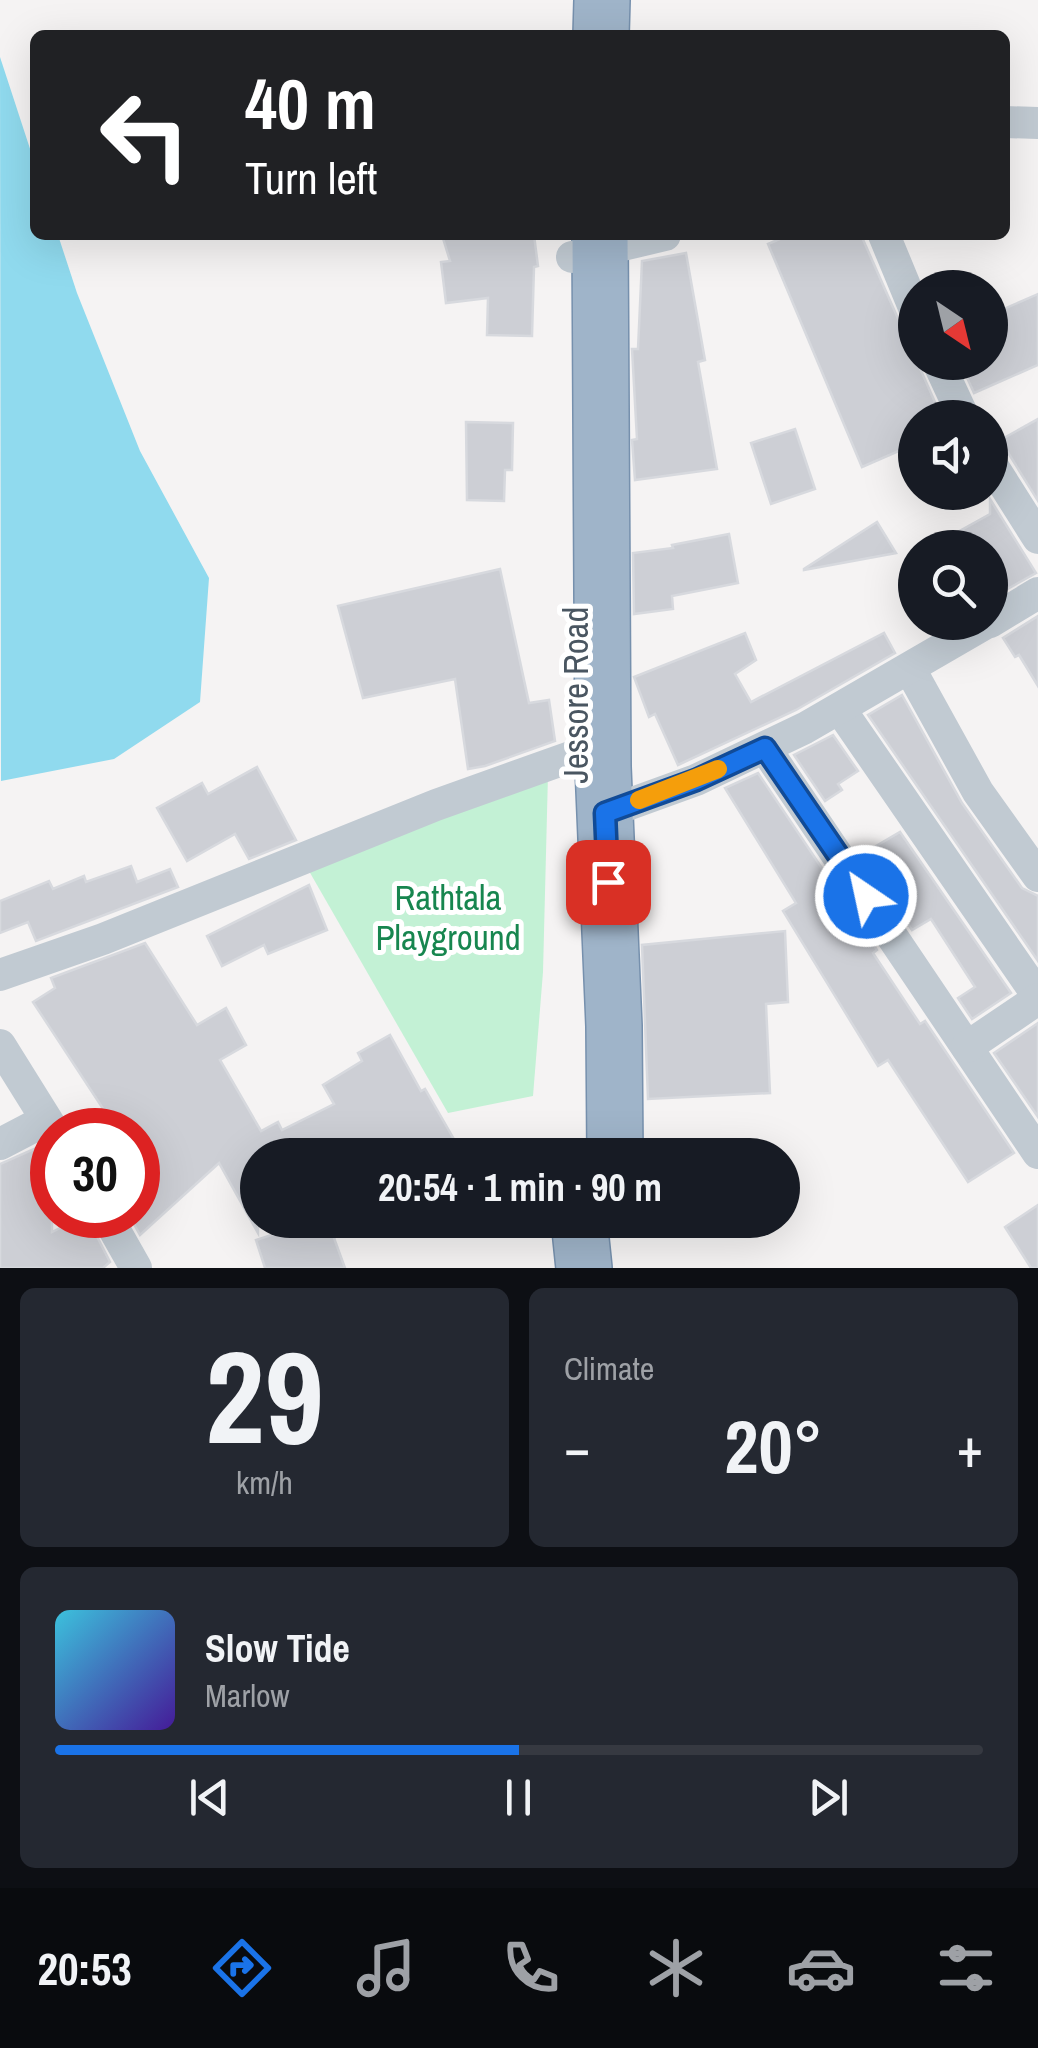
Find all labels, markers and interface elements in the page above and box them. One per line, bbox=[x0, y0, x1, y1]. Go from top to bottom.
text: 40 m bbox=[245, 57, 376, 151]
icon: left bbox=[80, 70, 210, 200]
text: Turn left bbox=[245, 147, 377, 208]
north arrow bbox=[898, 270, 1008, 380]
map controls bbox=[898, 270, 1008, 640]
button: sound bbox=[898, 400, 1008, 510]
button: search bbox=[898, 530, 1008, 640]
street label: Jessore Road bbox=[552, 606, 599, 784]
pin bbox=[566, 840, 651, 925]
position arrow bbox=[814, 844, 918, 948]
icon: arrive bbox=[581, 855, 636, 910]
park label: Rathtala Playground bbox=[375, 874, 521, 961]
speed limit sign: 30 bbox=[30, 1108, 160, 1238]
text: 20:54 · 1 min · 90 m bbox=[378, 1162, 662, 1213]
text: 29 bbox=[205, 1308, 324, 1484]
text: Climate bbox=[564, 1347, 654, 1390]
text: 20° bbox=[724, 1395, 823, 1496]
text: − bbox=[564, 1410, 590, 1484]
text: + bbox=[957, 1410, 983, 1484]
text: km/h bbox=[236, 1461, 293, 1504]
text: Slow Tide bbox=[205, 1623, 350, 1674]
text: Marlow bbox=[205, 1674, 290, 1717]
icon: previous bbox=[182, 1770, 237, 1825]
icon: pause bbox=[491, 1770, 546, 1825]
icon: next bbox=[801, 1770, 856, 1825]
icon: directions bbox=[207, 1933, 277, 2003]
icon: music bbox=[351, 1933, 421, 2003]
icon: phone bbox=[496, 1933, 566, 2003]
icon: climate bbox=[641, 1933, 711, 2003]
icon: car bbox=[786, 1933, 856, 2003]
icon: filters bbox=[931, 1933, 1001, 2003]
text: 20:53 bbox=[37, 1938, 132, 1999]

